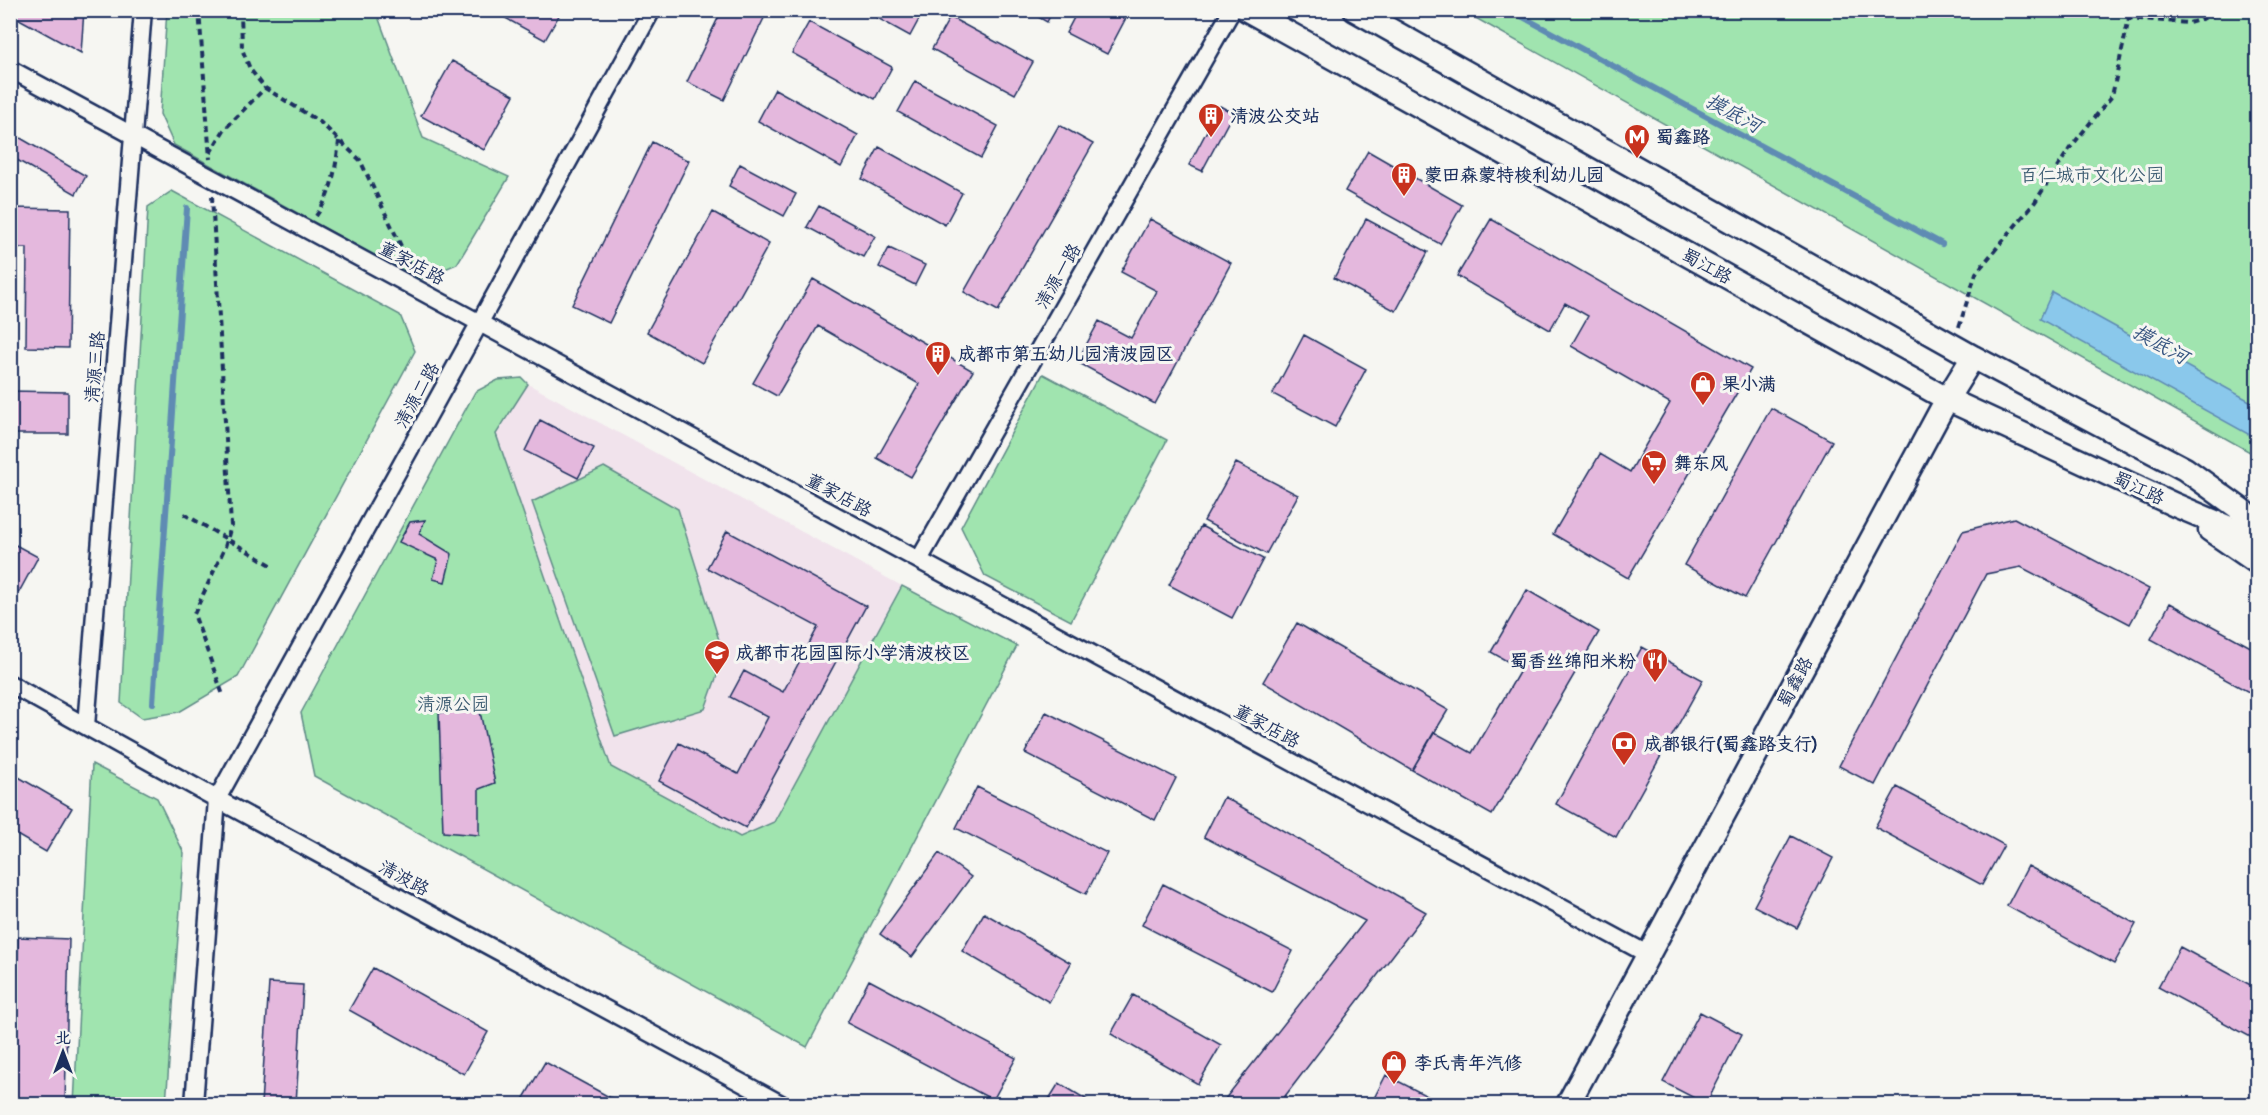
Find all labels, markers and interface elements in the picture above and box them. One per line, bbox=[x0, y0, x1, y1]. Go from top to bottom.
water label: 摸底河 bbox=[1701, 88, 1769, 140]
building icon: 清波公交站 bbox=[1196, 101, 1226, 139]
place label: 清波公交站 bbox=[1230, 105, 1320, 128]
metro station icon: 蜀鑫路 bbox=[1622, 122, 1652, 160]
place label: 蜀鑫路 bbox=[1656, 126, 1710, 149]
building icon: 蒙田森蒙特梭利幼儿园 bbox=[1389, 160, 1419, 198]
place label: 蒙田森蒙特梭利幼儿园 bbox=[1424, 164, 1604, 187]
park label: 百仁城市文化公园 bbox=[2020, 164, 2164, 187]
street label: 董家店路 bbox=[375, 236, 449, 290]
street label: 清源一路 bbox=[1030, 239, 1086, 313]
street label: 蜀江路 bbox=[1678, 243, 1736, 290]
water label: 摸底河 bbox=[2128, 319, 2196, 371]
street label: 清源三路 bbox=[81, 330, 110, 404]
building icon: 成都市第五幼儿园清波园区 bbox=[923, 339, 953, 377]
place label: 成都市第五幼儿园清波园区 bbox=[958, 343, 1174, 366]
street label: 清源二路 bbox=[390, 358, 445, 432]
shop icon: 果小满 bbox=[1688, 369, 1718, 407]
place label: 果小满 bbox=[1722, 373, 1776, 396]
supermarket icon: 舞东风 bbox=[1639, 448, 1669, 486]
place label: 舞东风 bbox=[1674, 452, 1728, 475]
street label: 蜀江路 bbox=[2109, 467, 2168, 510]
street label: 董家店路 bbox=[802, 468, 876, 522]
school or university icon: 成都市花园国际小学清波校区 bbox=[702, 638, 732, 676]
place label: 成都市花园国际小学清波校区 bbox=[736, 642, 970, 665]
restaurant icon: 蜀香丝绵阳米粉 bbox=[1640, 646, 1670, 684]
place label: 蜀香丝绵阳米粉 bbox=[1510, 650, 1636, 673]
street label: 蜀鑫路 bbox=[1773, 653, 1818, 711]
park label: 清源公园 bbox=[417, 693, 489, 716]
street label: 董家店路 bbox=[1230, 699, 1304, 753]
bank icon: 成都银行(蜀鑫路支行) bbox=[1609, 729, 1639, 767]
place label: 成都银行(蜀鑫路支行) bbox=[1644, 733, 1818, 756]
street label: 清波路 bbox=[375, 856, 433, 901]
north arrow bbox=[33, 1022, 93, 1082]
text: 北 bbox=[55, 1028, 71, 1048]
shop icon: 李氏青年汽修 bbox=[1379, 1048, 1409, 1086]
place label: 李氏青年汽修 bbox=[1414, 1052, 1522, 1075]

